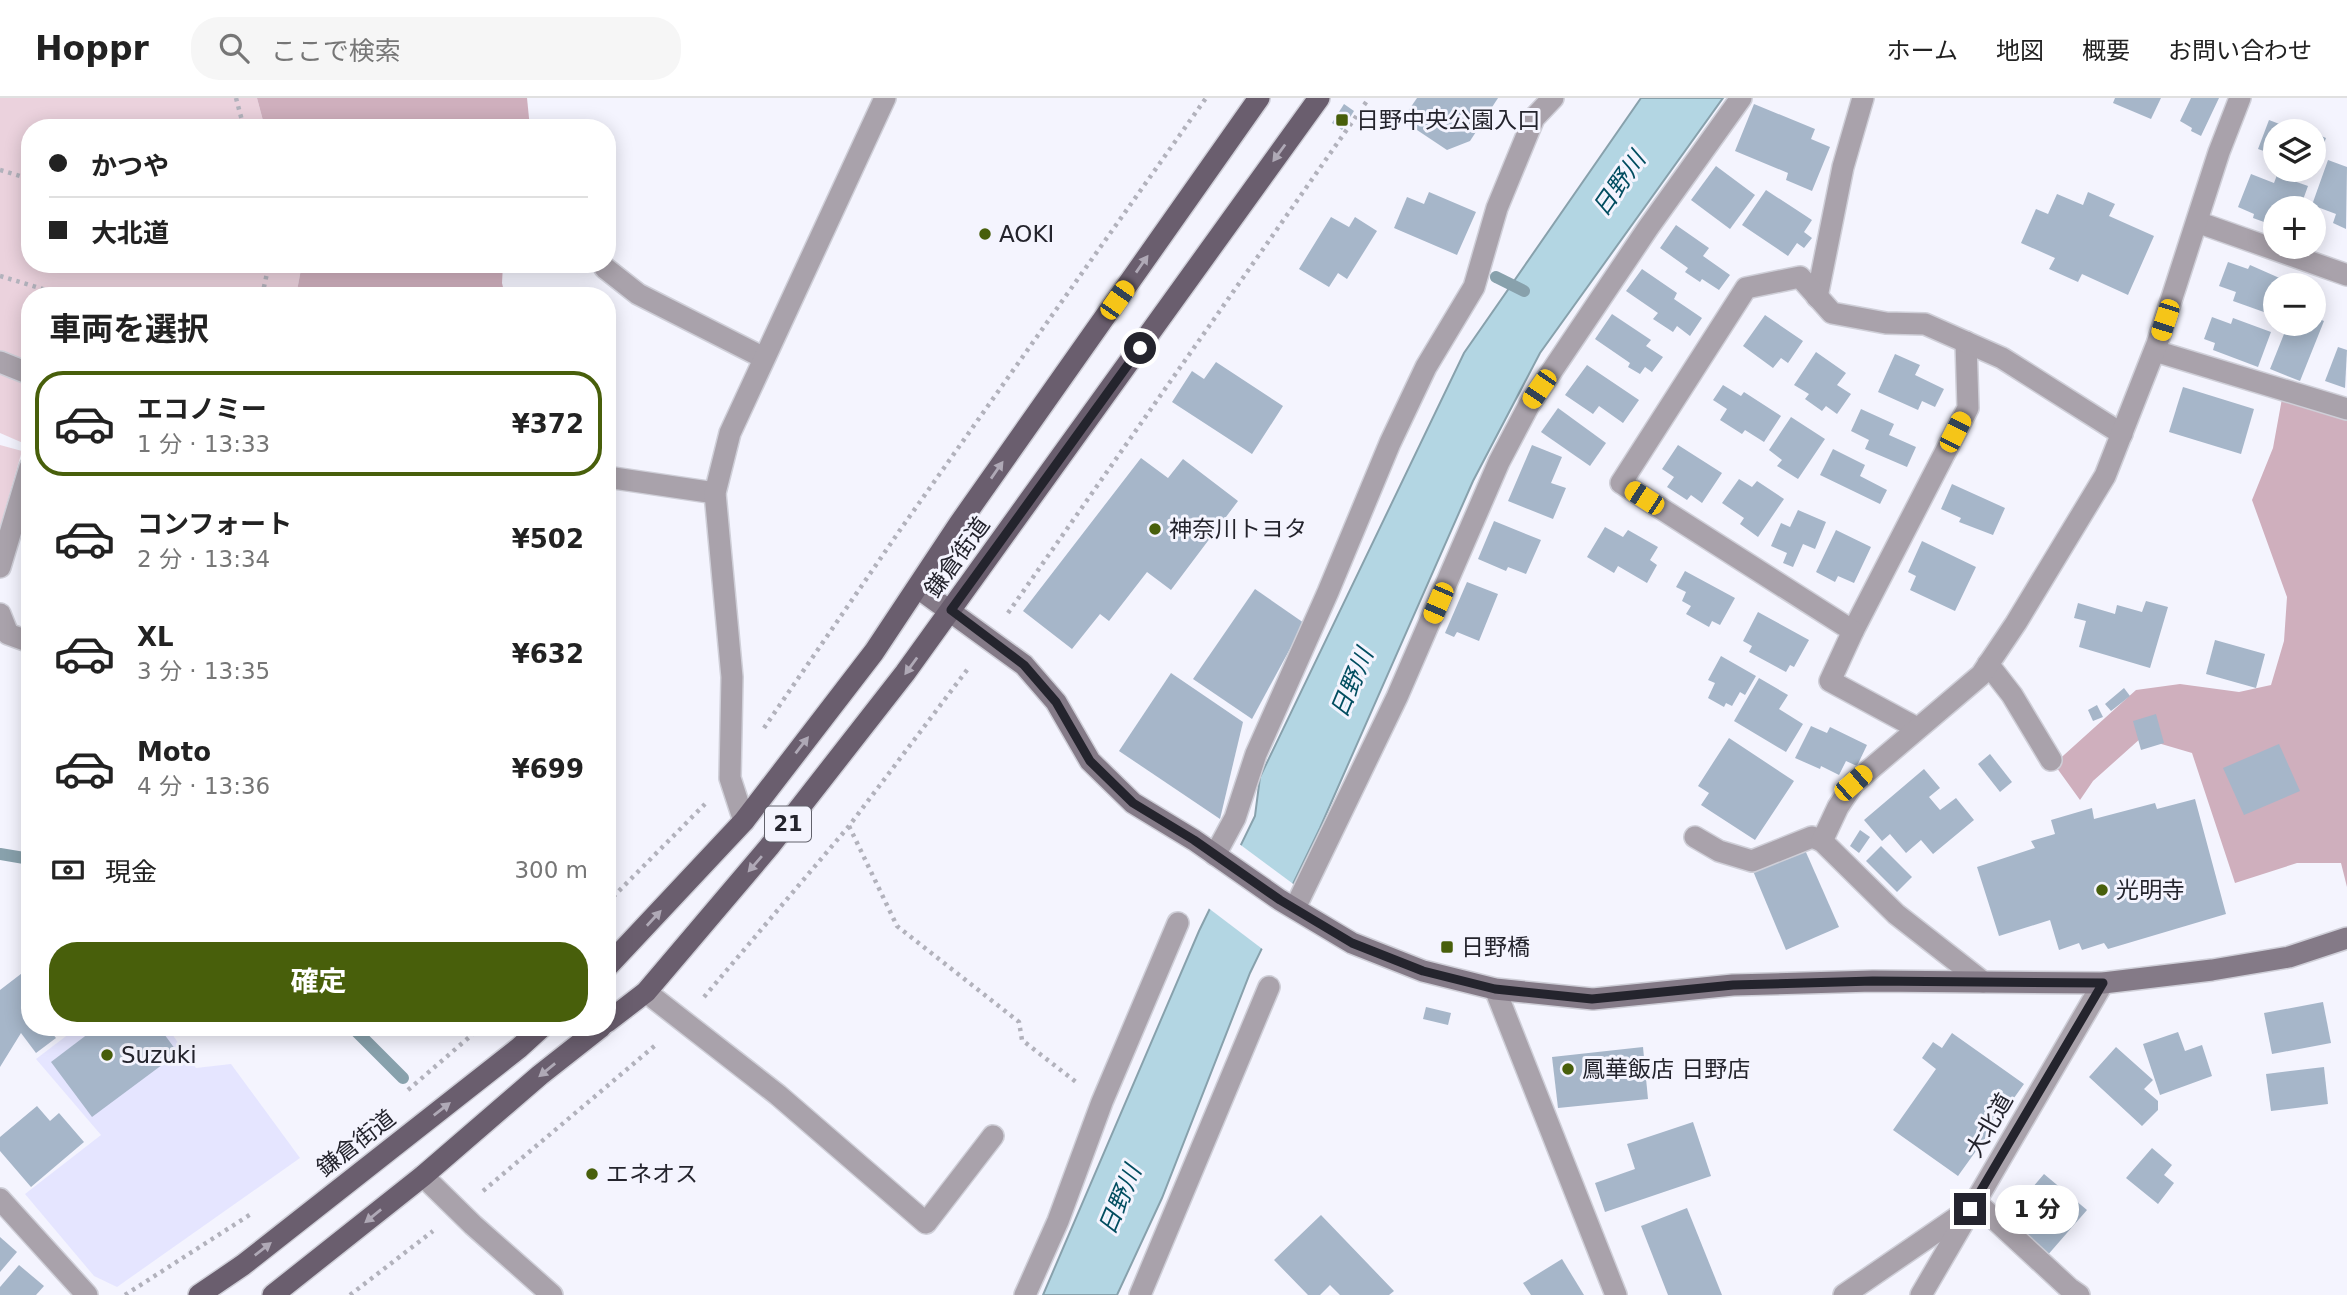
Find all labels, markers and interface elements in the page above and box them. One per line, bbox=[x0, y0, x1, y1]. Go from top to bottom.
search box bbox=[191, 17, 681, 80]
text: Hoppr bbox=[35, 29, 149, 68]
icon: search bbox=[215, 29, 253, 67]
text: ここで検索 bbox=[271, 36, 401, 66]
text: ホーム bbox=[1887, 37, 1958, 65]
text: 地図 bbox=[1996, 37, 2044, 65]
text: 概要 bbox=[2082, 37, 2130, 65]
text: お問い合わせ bbox=[2168, 37, 2312, 65]
place label: 日野中央公園入口 bbox=[1356, 107, 1540, 133]
marker: 日野中央公園入口 bbox=[1334, 112, 1350, 128]
map controls bbox=[2263, 119, 2326, 336]
button: layers bbox=[2263, 119, 2326, 182]
one-way arrow bbox=[1273, 144, 1287, 162]
water label: 日野川 bbox=[1587, 144, 1653, 222]
text: かつや bbox=[91, 151, 169, 181]
button: + bbox=[2263, 196, 2326, 259]
text: 大北道 bbox=[91, 218, 169, 248]
place label: AOKI bbox=[999, 221, 1054, 247]
marker: AOKI bbox=[977, 226, 993, 242]
one-way arrow bbox=[1135, 255, 1149, 273]
button: − bbox=[2263, 273, 2326, 336]
car bbox=[1097, 277, 1138, 323]
car bbox=[2149, 297, 2182, 343]
text: 車両を選択 bbox=[49, 310, 209, 348]
route start bbox=[1124, 332, 1156, 364]
car bbox=[1519, 366, 1560, 412]
icon: car bbox=[53, 392, 116, 455]
text: エコノミー bbox=[137, 394, 267, 424]
text: ¥372 bbox=[512, 409, 584, 439]
car bbox=[1937, 409, 1974, 455]
text: 1 分 · 13:33 bbox=[137, 431, 270, 457]
one-way arrow bbox=[990, 461, 1004, 479]
car bbox=[1621, 478, 1668, 518]
icon: car bbox=[53, 507, 116, 570]
text: コンフォート bbox=[137, 509, 292, 539]
street label: 鎌倉街道 bbox=[919, 512, 995, 602]
place label: 神奈川トヨタ bbox=[1169, 516, 1307, 542]
marker: 神奈川トヨタ bbox=[1147, 521, 1163, 537]
text: ¥502 bbox=[512, 524, 584, 554]
text: 2 分 · 13:34 bbox=[137, 546, 270, 572]
car bbox=[1421, 580, 1456, 626]
icon: car bbox=[53, 622, 116, 685]
text: XL bbox=[137, 622, 174, 652]
text: ¥632 bbox=[512, 639, 584, 669]
water label: 日野川 bbox=[1325, 642, 1380, 722]
one-way arrow bbox=[904, 656, 918, 675]
text: 3 分 · 13:35 bbox=[137, 658, 270, 684]
icon: car bbox=[53, 737, 116, 800]
text: Moto bbox=[137, 737, 211, 767]
one-way arrow bbox=[795, 737, 810, 755]
text: ¥699 bbox=[512, 754, 584, 784]
car bbox=[1831, 761, 1876, 805]
text: 4 分 · 13:36 bbox=[137, 773, 270, 799]
road number: 21 bbox=[765, 806, 811, 842]
icon: cash bbox=[49, 851, 87, 889]
one-way arrow bbox=[748, 855, 763, 872]
text: 現金 bbox=[105, 857, 157, 887]
text: 300 m bbox=[514, 857, 588, 883]
place label: 光明寺 bbox=[2116, 877, 2185, 903]
marker: 光明寺 bbox=[2094, 882, 2110, 898]
one-way arrow bbox=[646, 909, 662, 927]
place label: 日野橋 bbox=[1461, 934, 1530, 960]
marker: 日野橋 bbox=[1439, 939, 1455, 955]
button: 確定 bbox=[49, 942, 588, 1022]
place label: Suzuki bbox=[121, 1042, 197, 1068]
marker: Suzuki bbox=[99, 1047, 115, 1063]
place label: 鳳華飯店 日野店 bbox=[1582, 1056, 1750, 1082]
marker: 鳳華飯店 日野店 bbox=[1560, 1061, 1576, 1077]
one-way arrow bbox=[539, 1062, 557, 1077]
street label: 大北道 bbox=[1960, 1089, 2018, 1161]
one-way arrow bbox=[432, 1101, 450, 1116]
street label: 鎌倉街道 bbox=[312, 1104, 400, 1182]
water label: 日野川 bbox=[1093, 1159, 1148, 1239]
place label: エネオス bbox=[606, 1161, 698, 1187]
marker: エネオス bbox=[584, 1166, 600, 1182]
callout: 1 分 bbox=[1994, 1184, 2078, 1234]
route end bbox=[1954, 1193, 1986, 1225]
text: 1 分 bbox=[2013, 1196, 2061, 1222]
one-way arrow bbox=[364, 1208, 382, 1223]
one-way arrow bbox=[254, 1243, 272, 1257]

